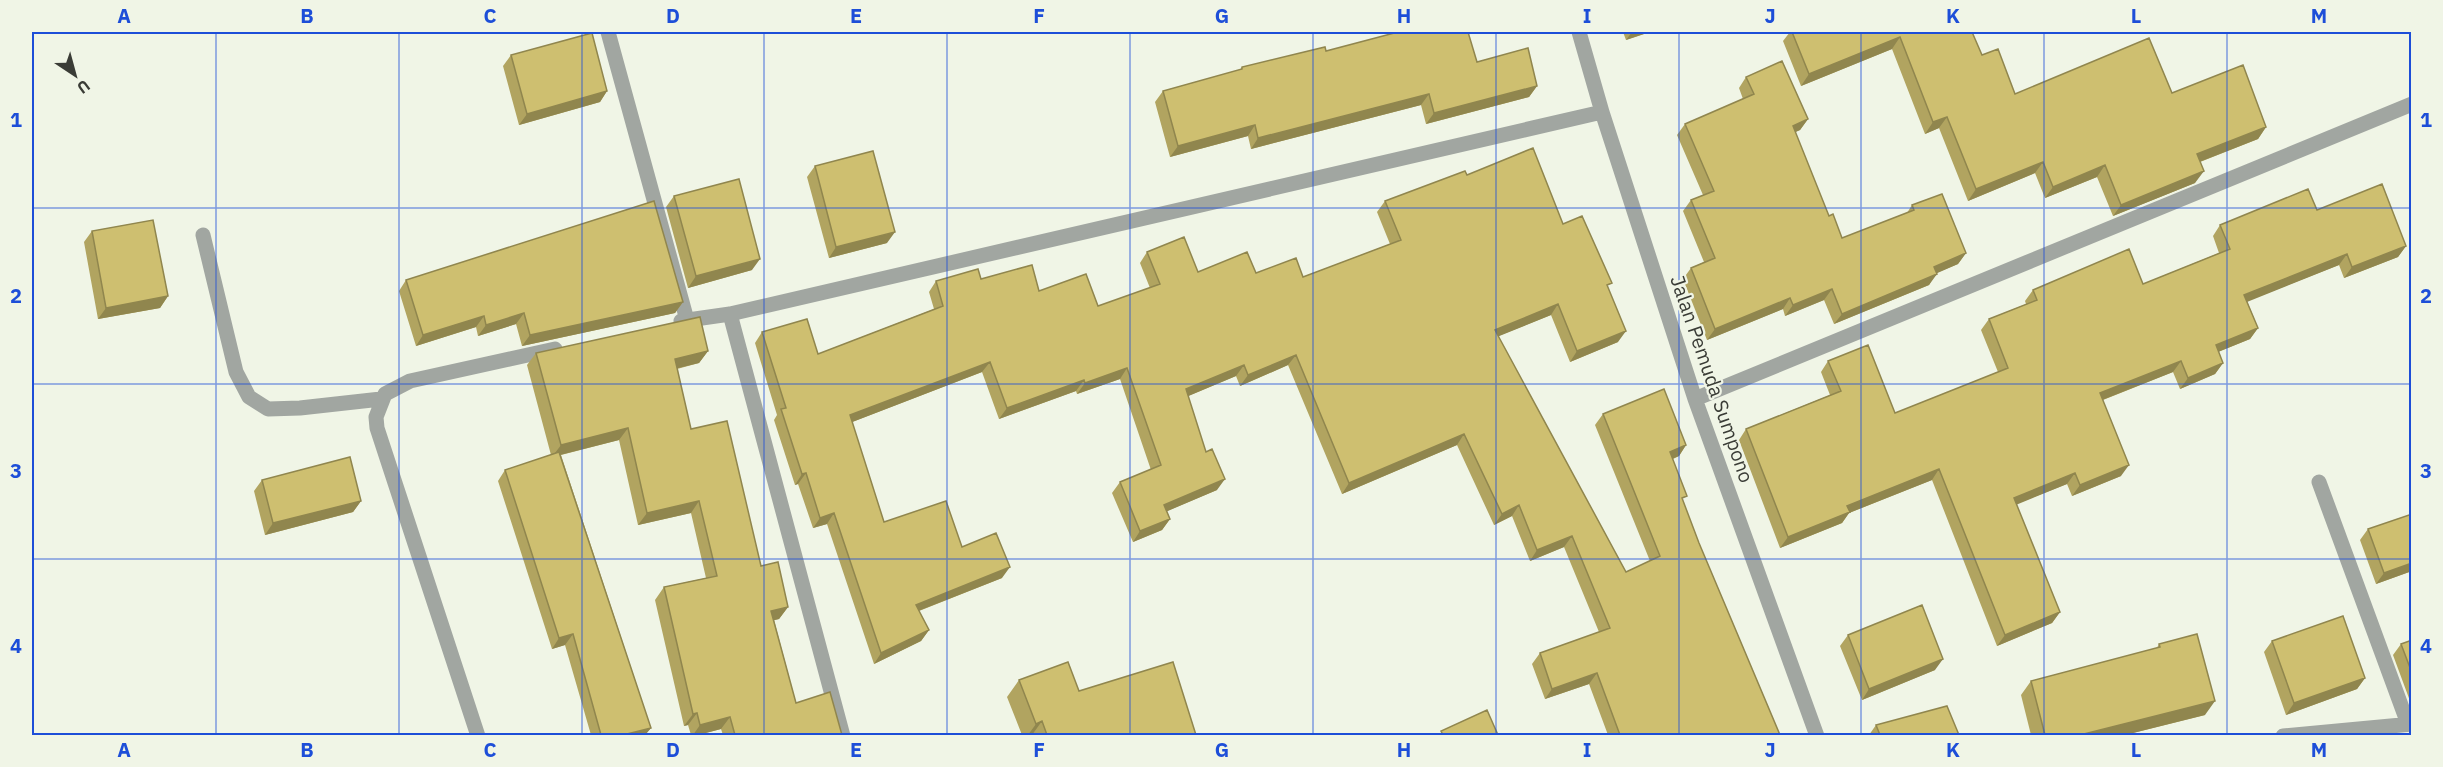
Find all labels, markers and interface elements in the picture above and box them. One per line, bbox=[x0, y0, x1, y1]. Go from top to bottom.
text: A bbox=[117, 2, 131, 29]
text: B bbox=[300, 2, 314, 29]
text: C bbox=[483, 2, 497, 29]
text: D bbox=[666, 2, 680, 29]
text: E bbox=[850, 2, 862, 29]
text: F bbox=[1033, 2, 1045, 29]
text: G bbox=[1215, 2, 1229, 29]
text: H bbox=[1397, 2, 1411, 29]
text: I bbox=[1583, 2, 1591, 29]
text: J bbox=[1764, 2, 1776, 29]
text: K bbox=[1946, 2, 1960, 29]
text: L bbox=[2131, 2, 2141, 29]
text: M bbox=[2311, 2, 2327, 29]
north arrow bbox=[45, 45, 105, 105]
text: U bbox=[73, 76, 94, 98]
text: 1 bbox=[10, 106, 22, 133]
text: 1 bbox=[2420, 106, 2432, 133]
street label: Jalan Pemuda Sumpono bbox=[1664, 272, 1761, 486]
text: 2 bbox=[10, 282, 22, 309]
text: 2 bbox=[2420, 282, 2432, 309]
text: 3 bbox=[10, 457, 22, 484]
text: 3 bbox=[2420, 457, 2432, 484]
text: 4 bbox=[10, 632, 22, 659]
text: 4 bbox=[2420, 632, 2432, 659]
text: A bbox=[117, 736, 131, 763]
text: B bbox=[300, 736, 314, 763]
text: C bbox=[483, 736, 497, 763]
text: D bbox=[666, 736, 680, 763]
text: E bbox=[850, 736, 862, 763]
text: F bbox=[1033, 736, 1045, 763]
text: G bbox=[1215, 736, 1229, 763]
text: H bbox=[1397, 736, 1411, 763]
text: I bbox=[1583, 736, 1591, 763]
text: J bbox=[1764, 736, 1776, 763]
text: K bbox=[1946, 736, 1960, 763]
text: L bbox=[2131, 736, 2141, 763]
text: M bbox=[2311, 736, 2327, 763]

